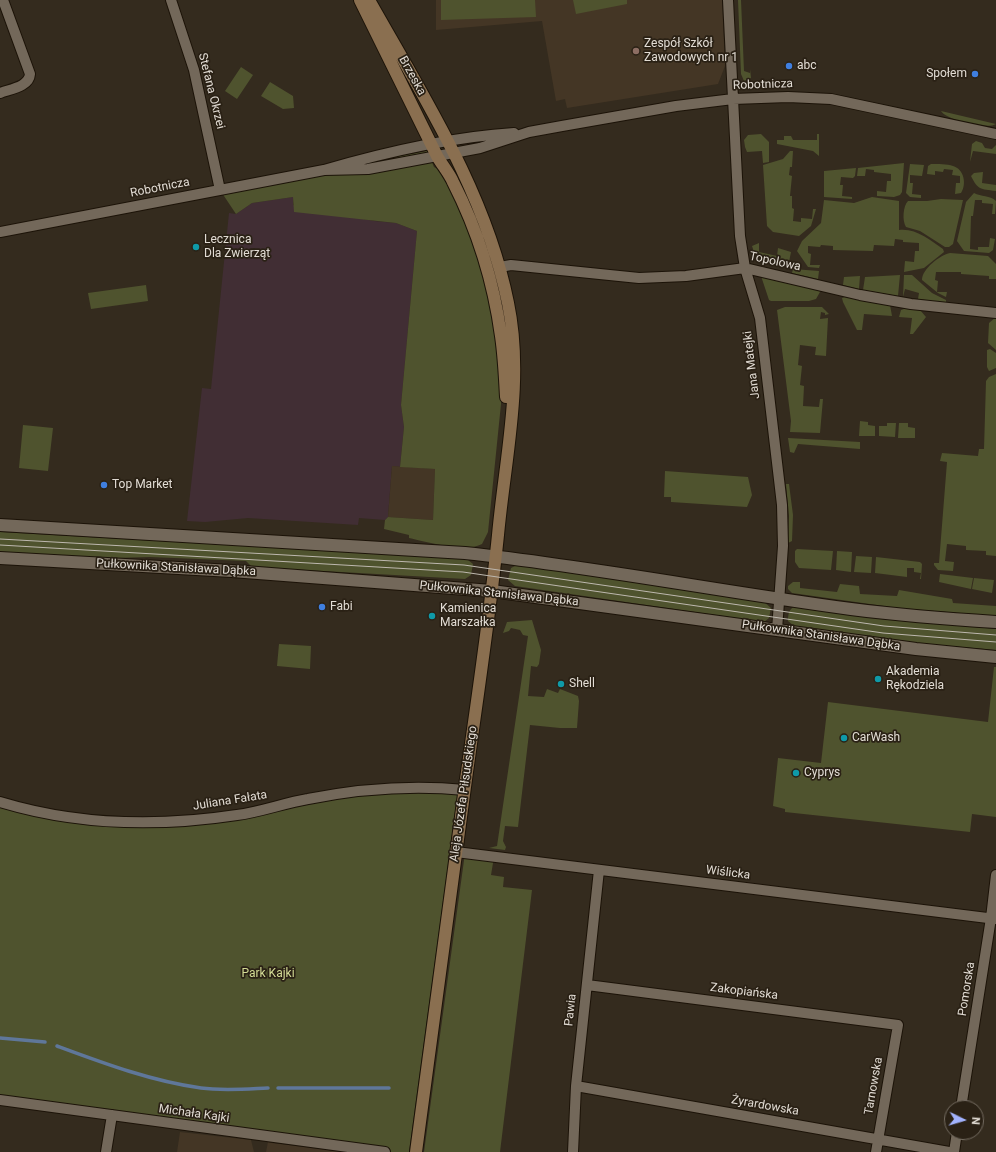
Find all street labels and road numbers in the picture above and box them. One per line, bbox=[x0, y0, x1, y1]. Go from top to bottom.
street label: Stefana Okrzei bbox=[195, 52, 227, 130]
street label: Brzeska bbox=[395, 54, 429, 98]
street label: Robotnicza bbox=[733, 77, 793, 93]
street label: Robotnicza bbox=[129, 175, 191, 201]
street label: Topolowa bbox=[748, 250, 802, 274]
street label: Jana Matejki bbox=[741, 330, 763, 400]
street label: Pułkownika Stanisława Dąbka bbox=[96, 557, 256, 579]
street label: Pułkownika Stanisława Dąbka bbox=[419, 578, 579, 610]
street label: Pułkownika Stanisława Dąbka bbox=[741, 618, 901, 654]
street label: Aleja Józefa Piłsudskiego bbox=[447, 725, 481, 863]
street label: Juliana Fałata bbox=[192, 788, 268, 814]
street label: Wiślicka bbox=[705, 863, 751, 883]
street label: Pomorska bbox=[956, 961, 978, 1017]
street label: Zakopiańska bbox=[709, 981, 779, 1003]
street label: Pawia bbox=[562, 993, 580, 1027]
street label: Tarnowska bbox=[862, 1056, 886, 1116]
street label: Żyrardowska bbox=[730, 1093, 800, 1119]
street label: Michała Kajki bbox=[158, 1102, 230, 1126]

